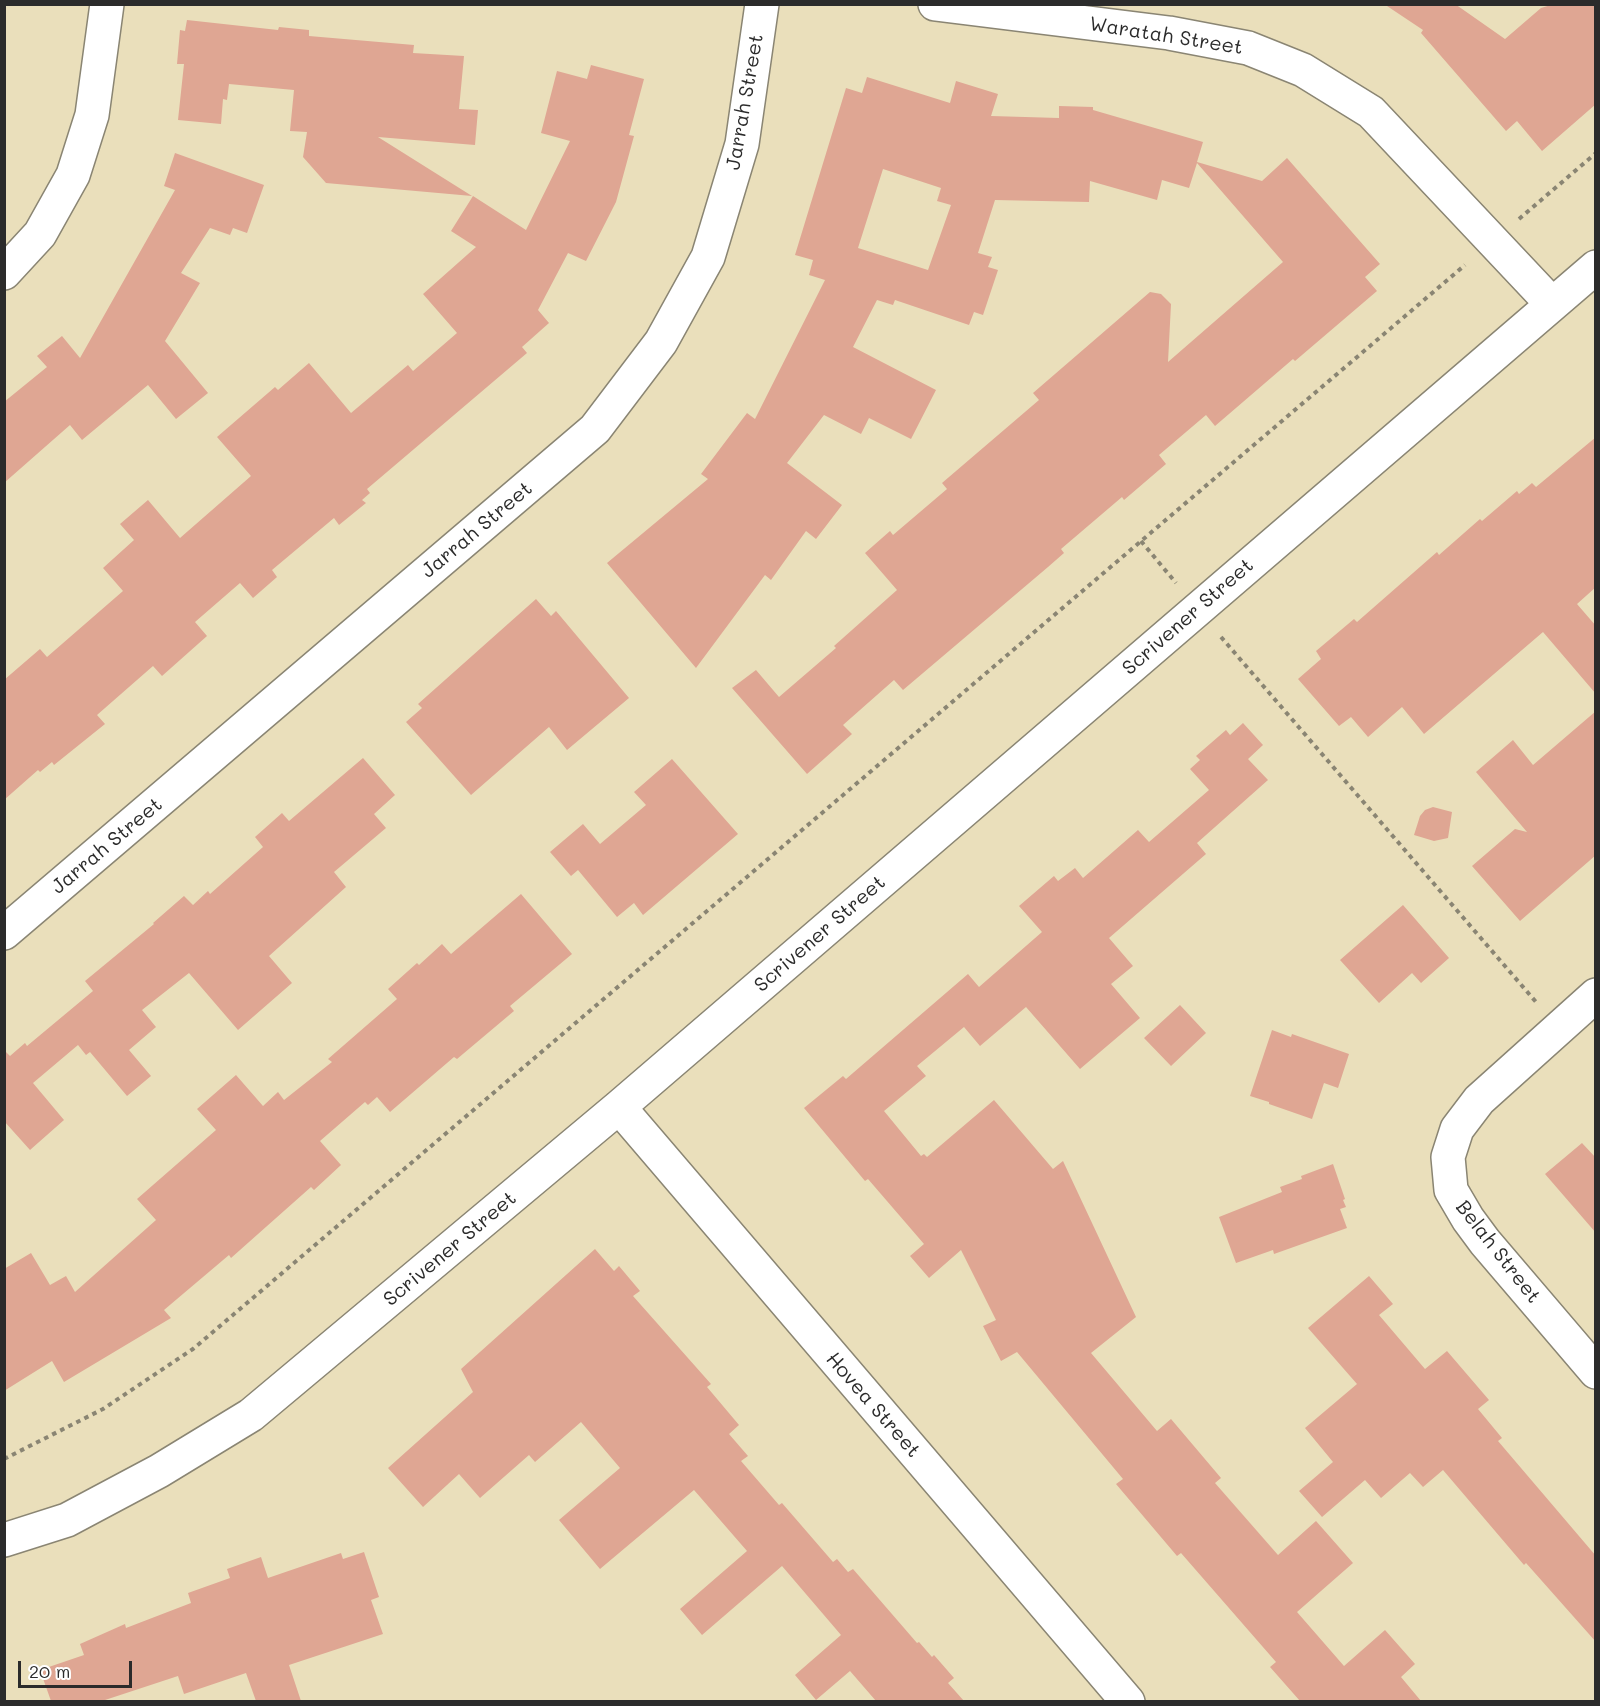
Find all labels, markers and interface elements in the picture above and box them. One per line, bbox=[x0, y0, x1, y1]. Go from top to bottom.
street label: Waratah Street bbox=[1088, 12, 1244, 60]
street label: Jarrah Street bbox=[721, 32, 769, 172]
street label: Jarrah Street bbox=[417, 477, 537, 583]
street label: Scrivener Street bbox=[1118, 554, 1258, 680]
street label: Jarrah Street bbox=[47, 793, 167, 899]
street label: Scrivener Street bbox=[750, 871, 890, 997]
street label: Scrivener Street bbox=[379, 1187, 521, 1311]
street label: Belah Street bbox=[1450, 1196, 1546, 1308]
street label: Hovea Street bbox=[821, 1347, 925, 1463]
scale bar bbox=[21, 1649, 135, 1687]
text: 20 m bbox=[29, 1659, 70, 1683]

